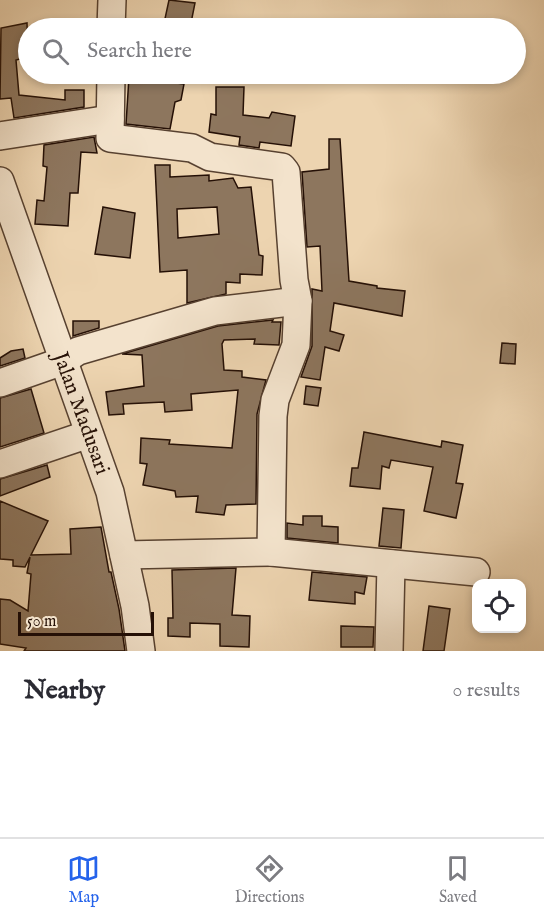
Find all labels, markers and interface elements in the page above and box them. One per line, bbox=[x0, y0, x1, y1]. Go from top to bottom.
search box bbox=[18, 18, 526, 84]
icon: search bbox=[39, 35, 72, 68]
text: Search here bbox=[87, 37, 192, 65]
street label: Jalan Madusari bbox=[45, 347, 115, 478]
map controls bbox=[472, 579, 526, 633]
button: locate bbox=[472, 579, 526, 633]
scale bar bbox=[18, 609, 154, 636]
text: 50 m bbox=[27, 612, 56, 632]
text: Nearby bbox=[24, 674, 105, 707]
text: 0 results bbox=[453, 678, 520, 703]
tab: Map bbox=[67, 852, 100, 908]
tab: Directions bbox=[235, 852, 304, 908]
tab: Saved bbox=[439, 852, 477, 908]

